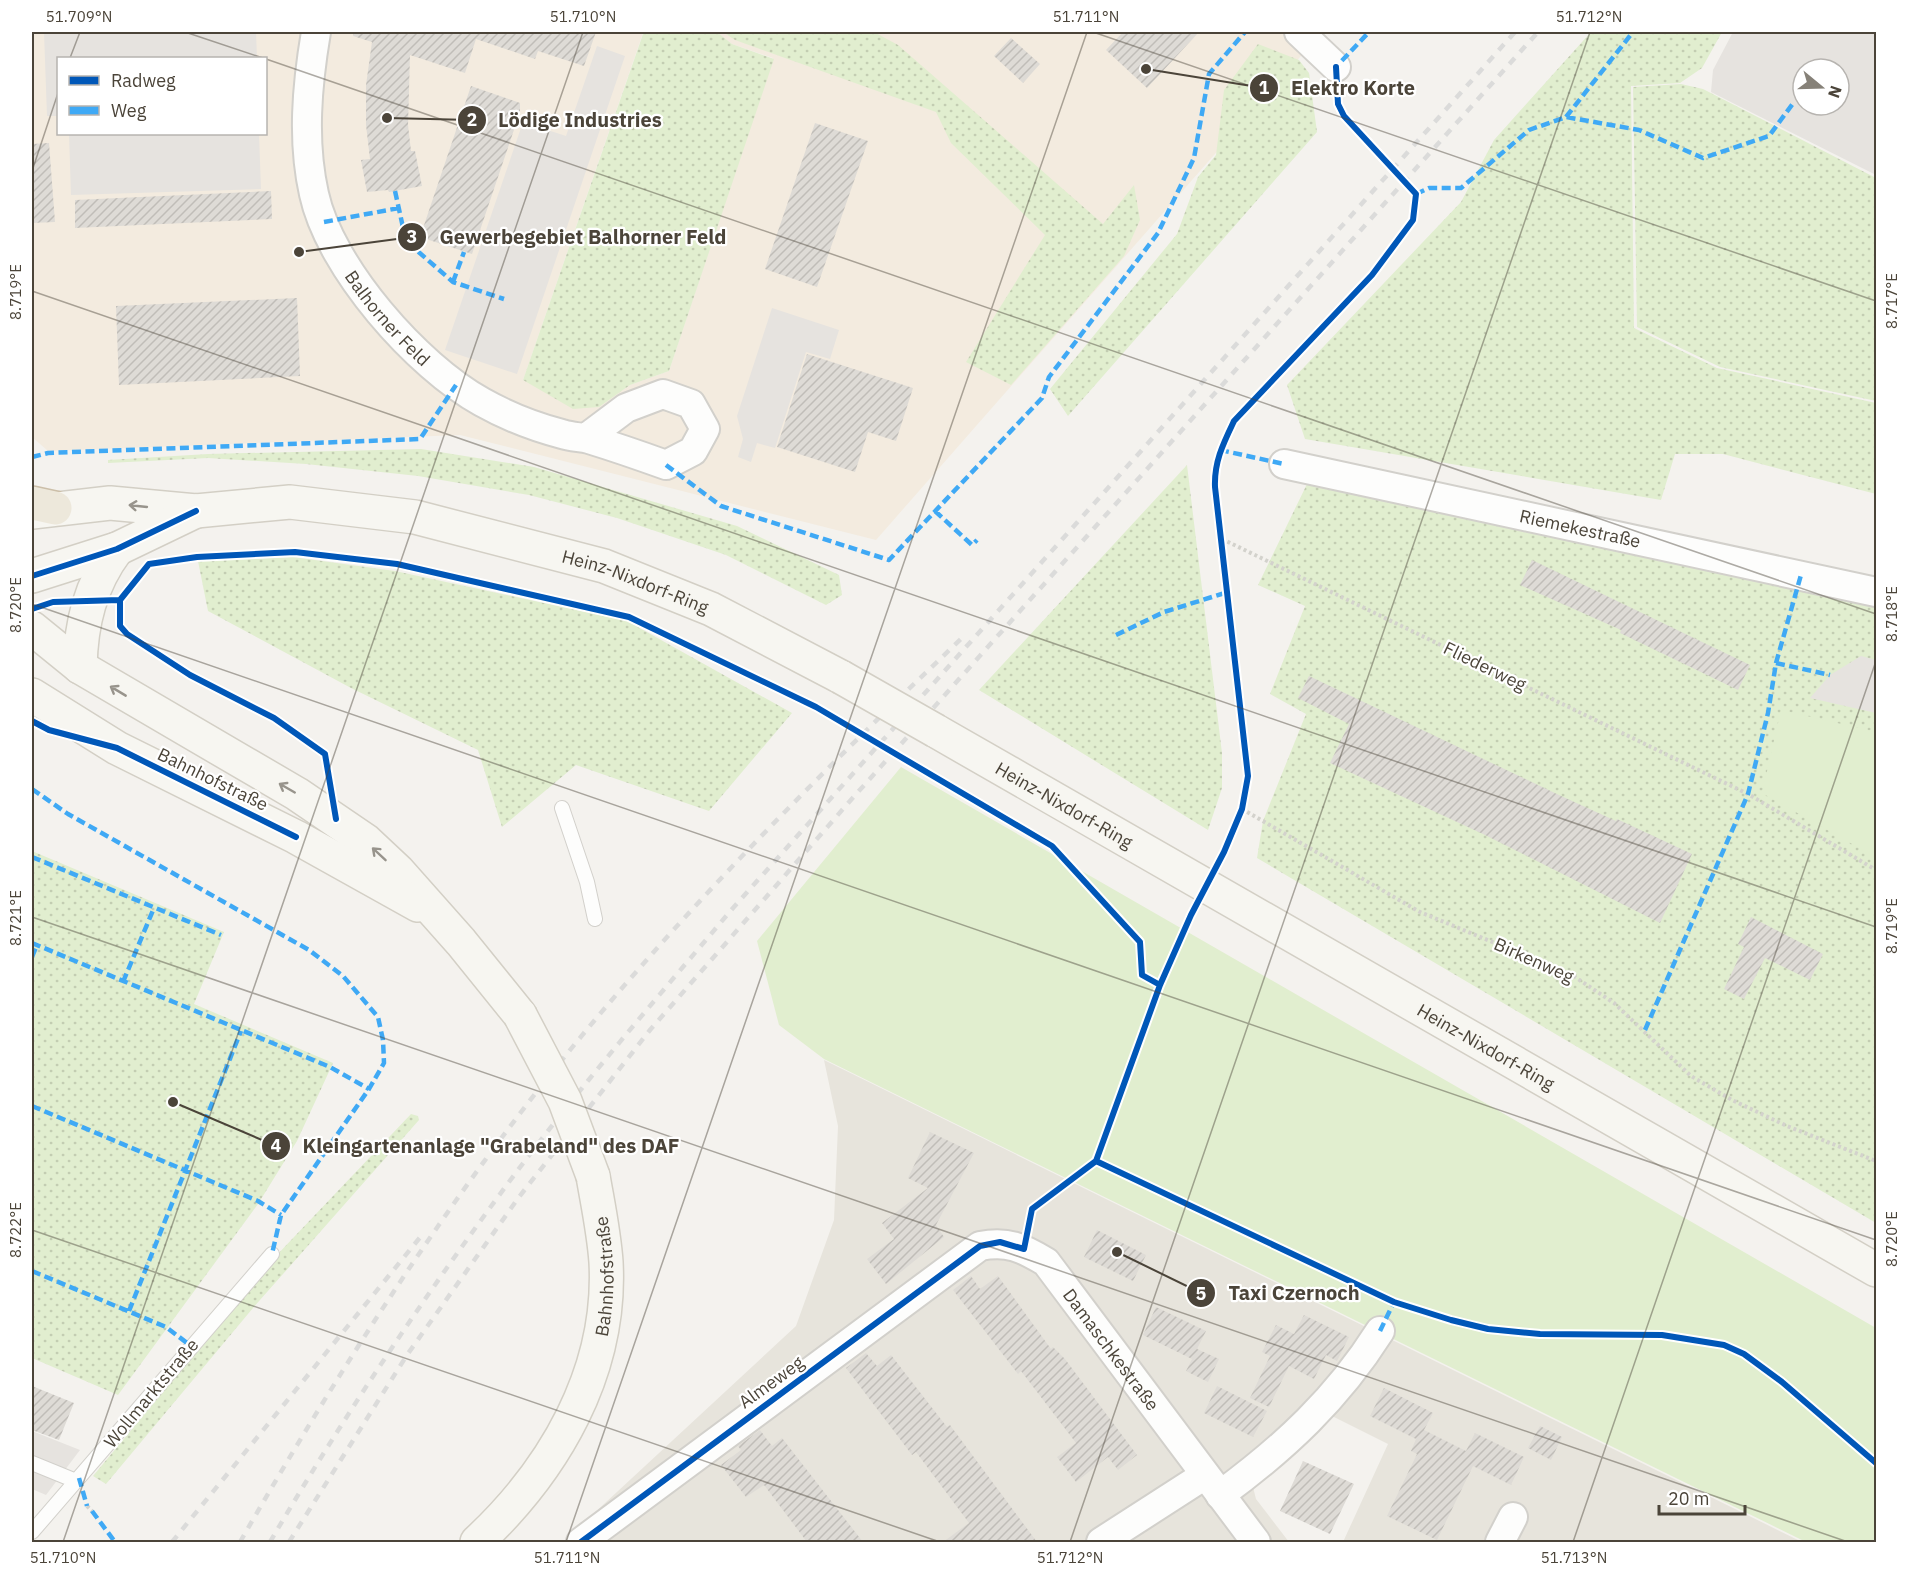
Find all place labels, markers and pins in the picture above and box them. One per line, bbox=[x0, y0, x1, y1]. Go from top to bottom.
callout: Elektro Korte bbox=[1249, 69, 1427, 107]
callout: Lödige Industries bbox=[457, 101, 674, 139]
callout: Gewerbegebiet Balhorner Feld bbox=[397, 218, 739, 256]
callout: Kleingartenanlage "Grabeland" des DAF bbox=[261, 1127, 692, 1165]
callout: Taxi Czernoch bbox=[1186, 1274, 1371, 1312]

